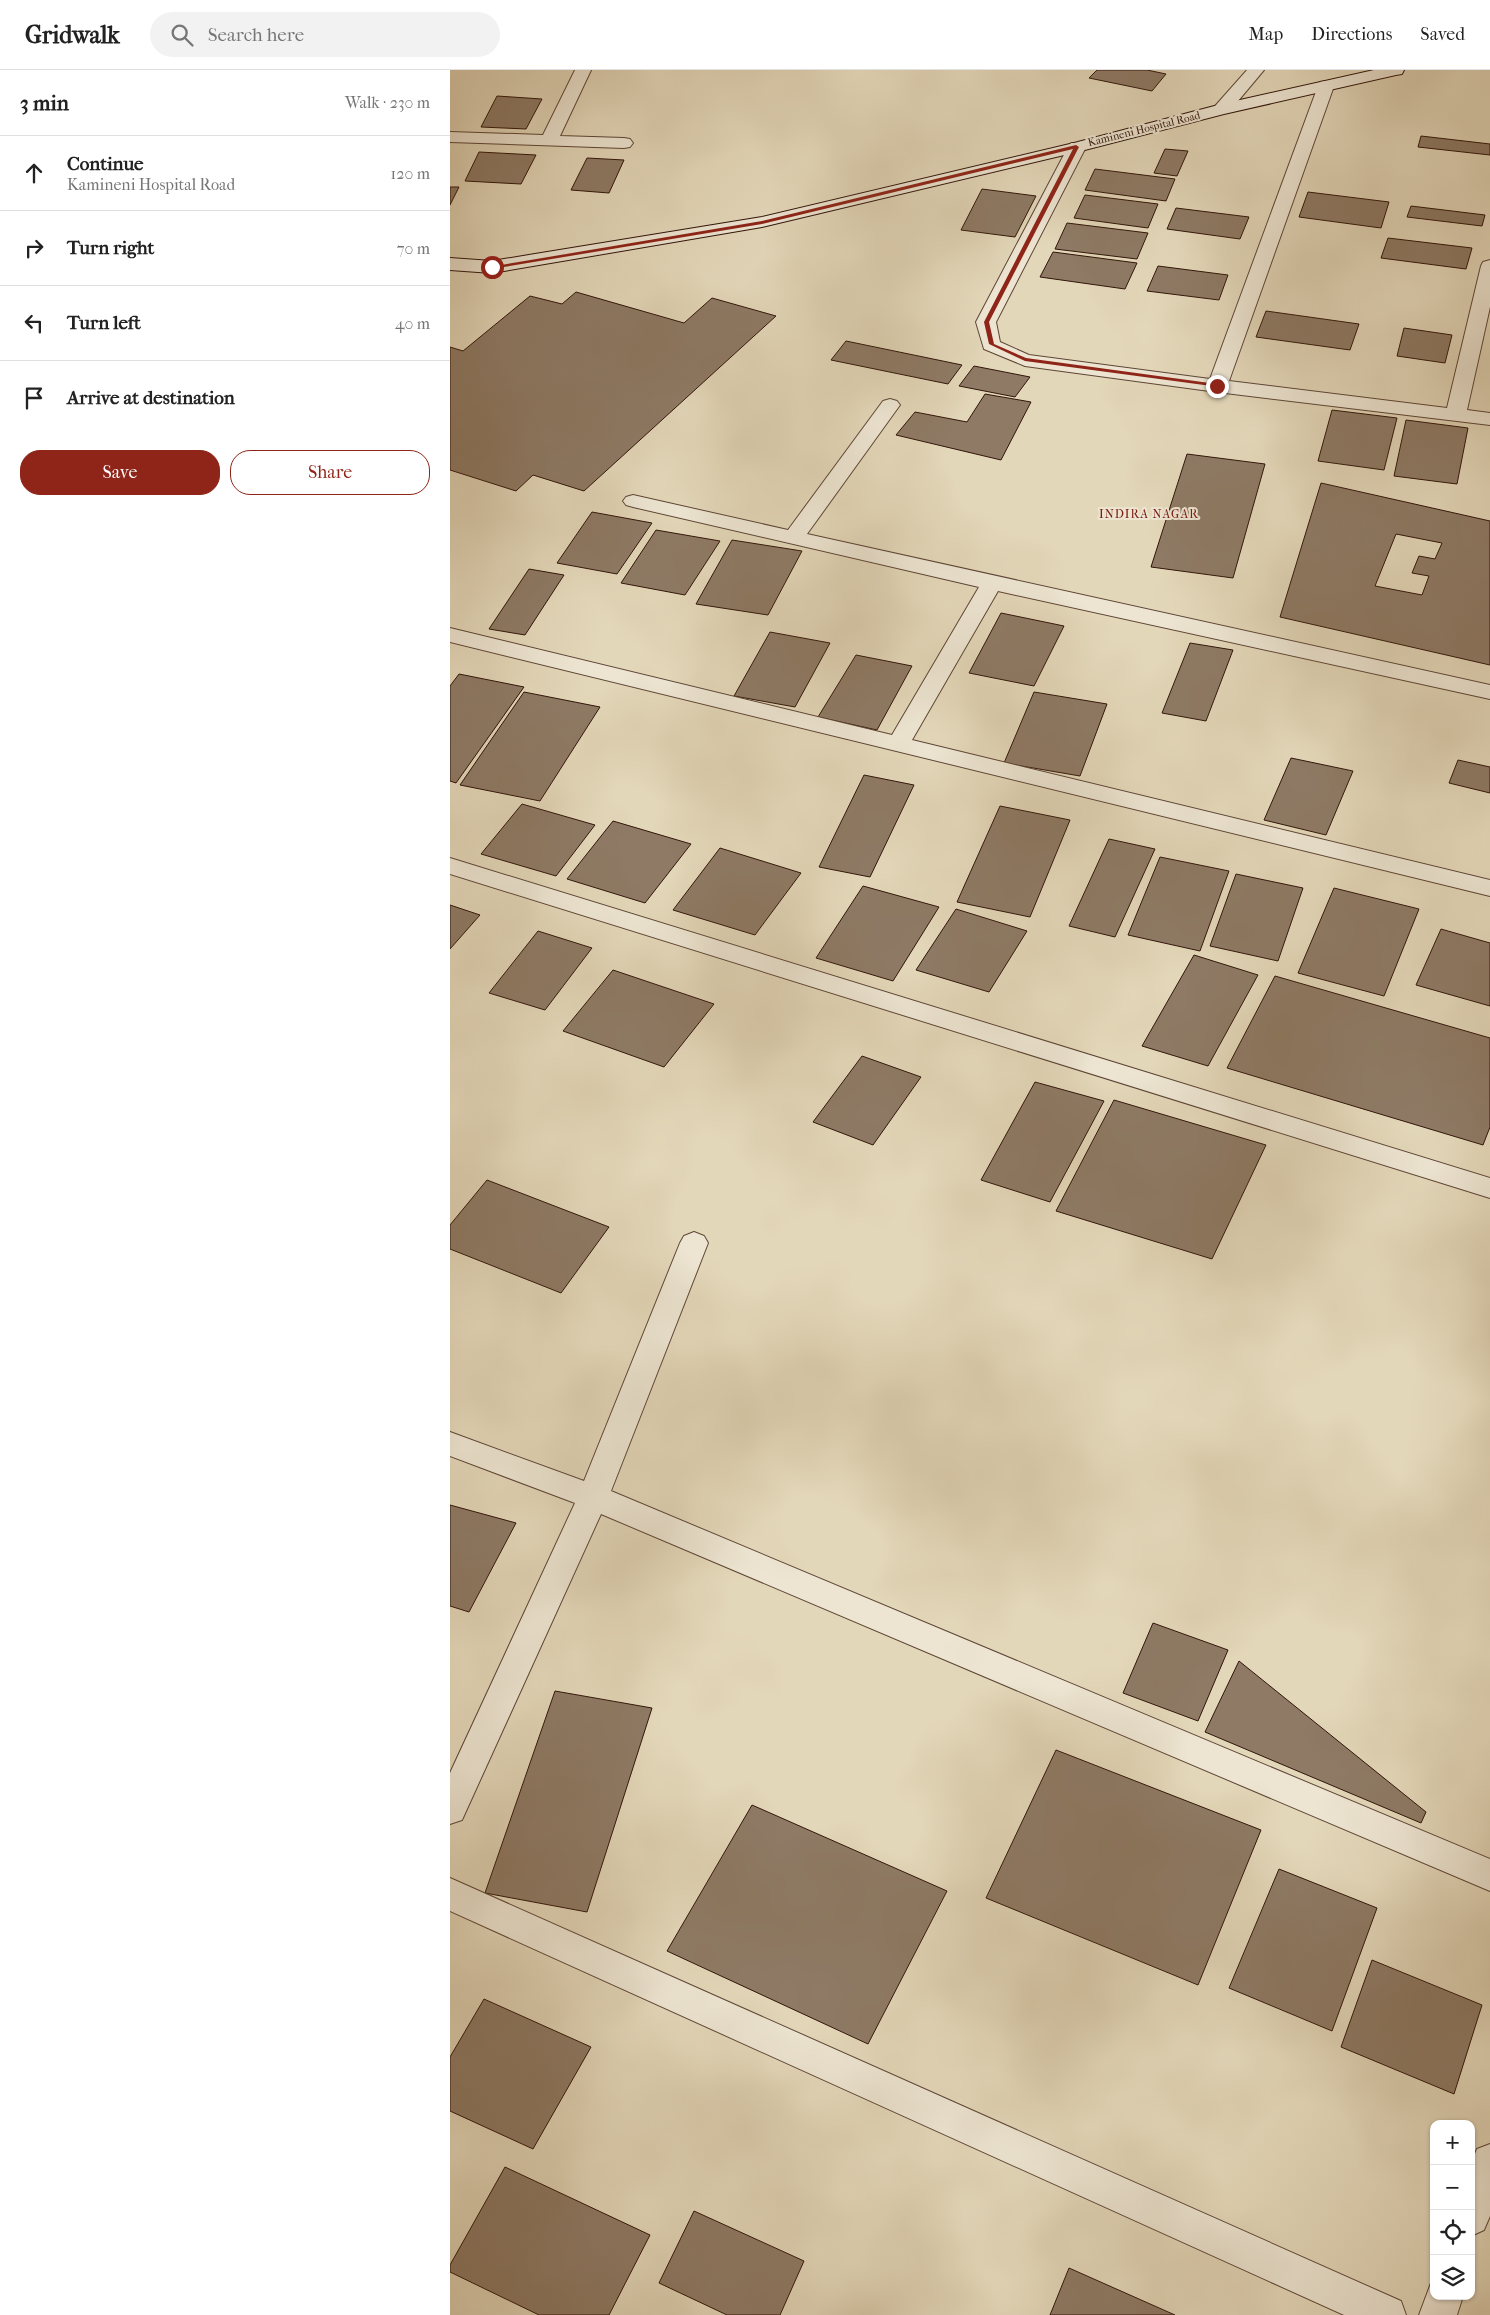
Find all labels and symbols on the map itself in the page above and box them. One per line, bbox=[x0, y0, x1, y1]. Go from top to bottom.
street label: Kamineni Hospital Road bbox=[1086, 108, 1203, 149]
route start bbox=[481, 256, 504, 279]
route end bbox=[1206, 375, 1229, 398]
district label: INDIRA NAGAR bbox=[1099, 507, 1199, 521]

